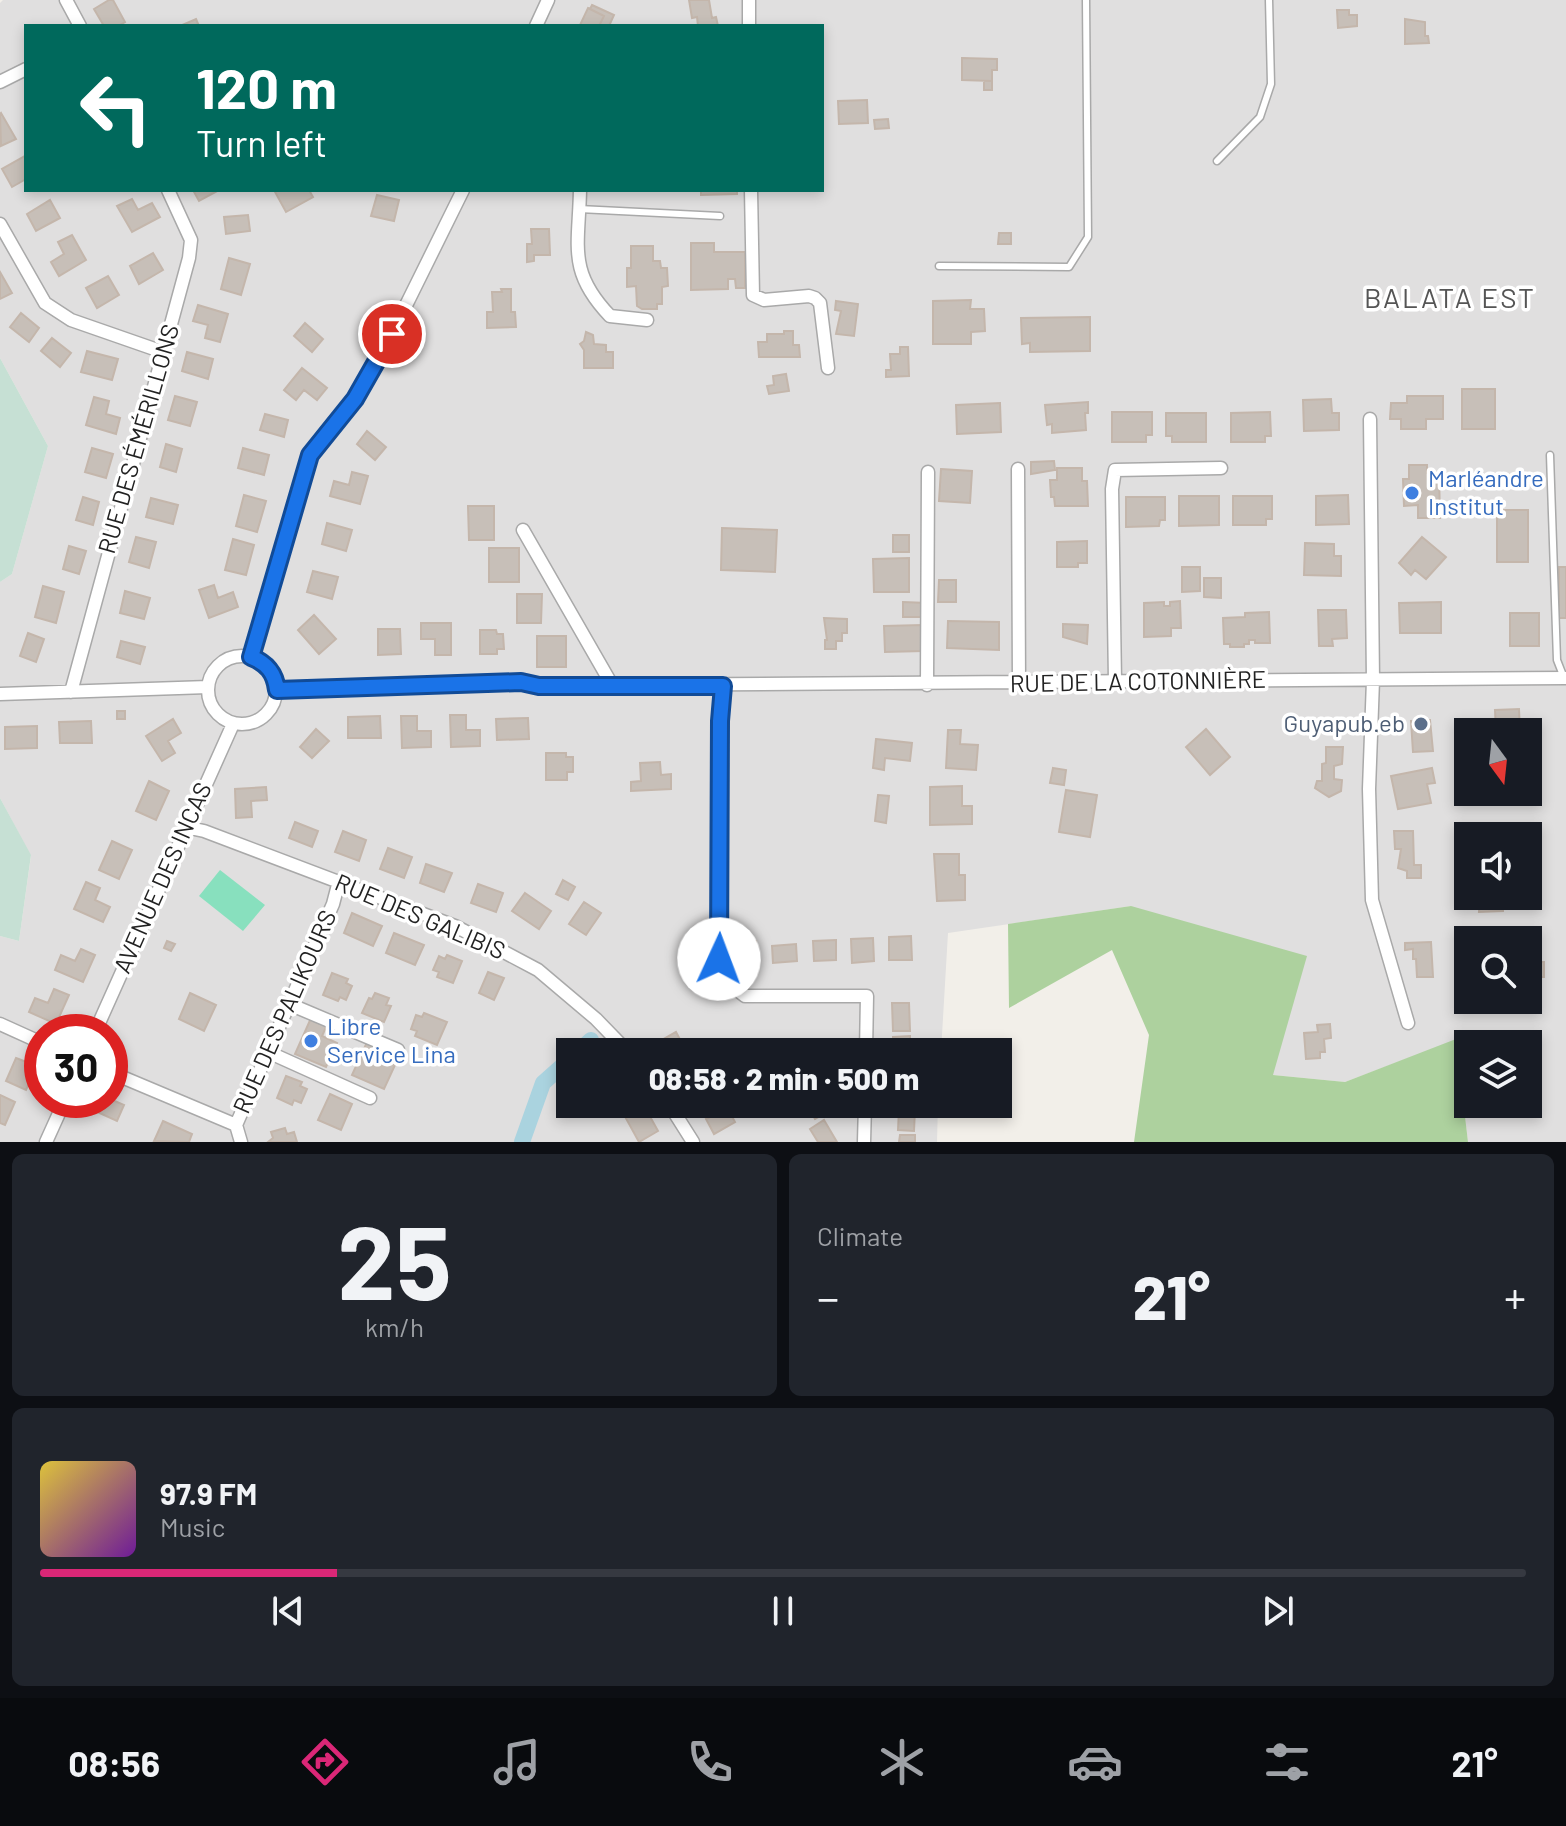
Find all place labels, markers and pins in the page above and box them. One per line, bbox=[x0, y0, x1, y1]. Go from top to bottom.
pin bbox=[358, 300, 426, 368]
place label: Marléandre Institut bbox=[1428, 463, 1544, 520]
marker: Marléandre Institut bbox=[1403, 484, 1421, 502]
place label: Guyapub.eb bbox=[1284, 708, 1405, 737]
marker: Guyapub.eb bbox=[1412, 715, 1430, 733]
place label: Libre Service Lina bbox=[327, 1011, 456, 1068]
marker: Libre Service Lina bbox=[302, 1032, 320, 1050]

